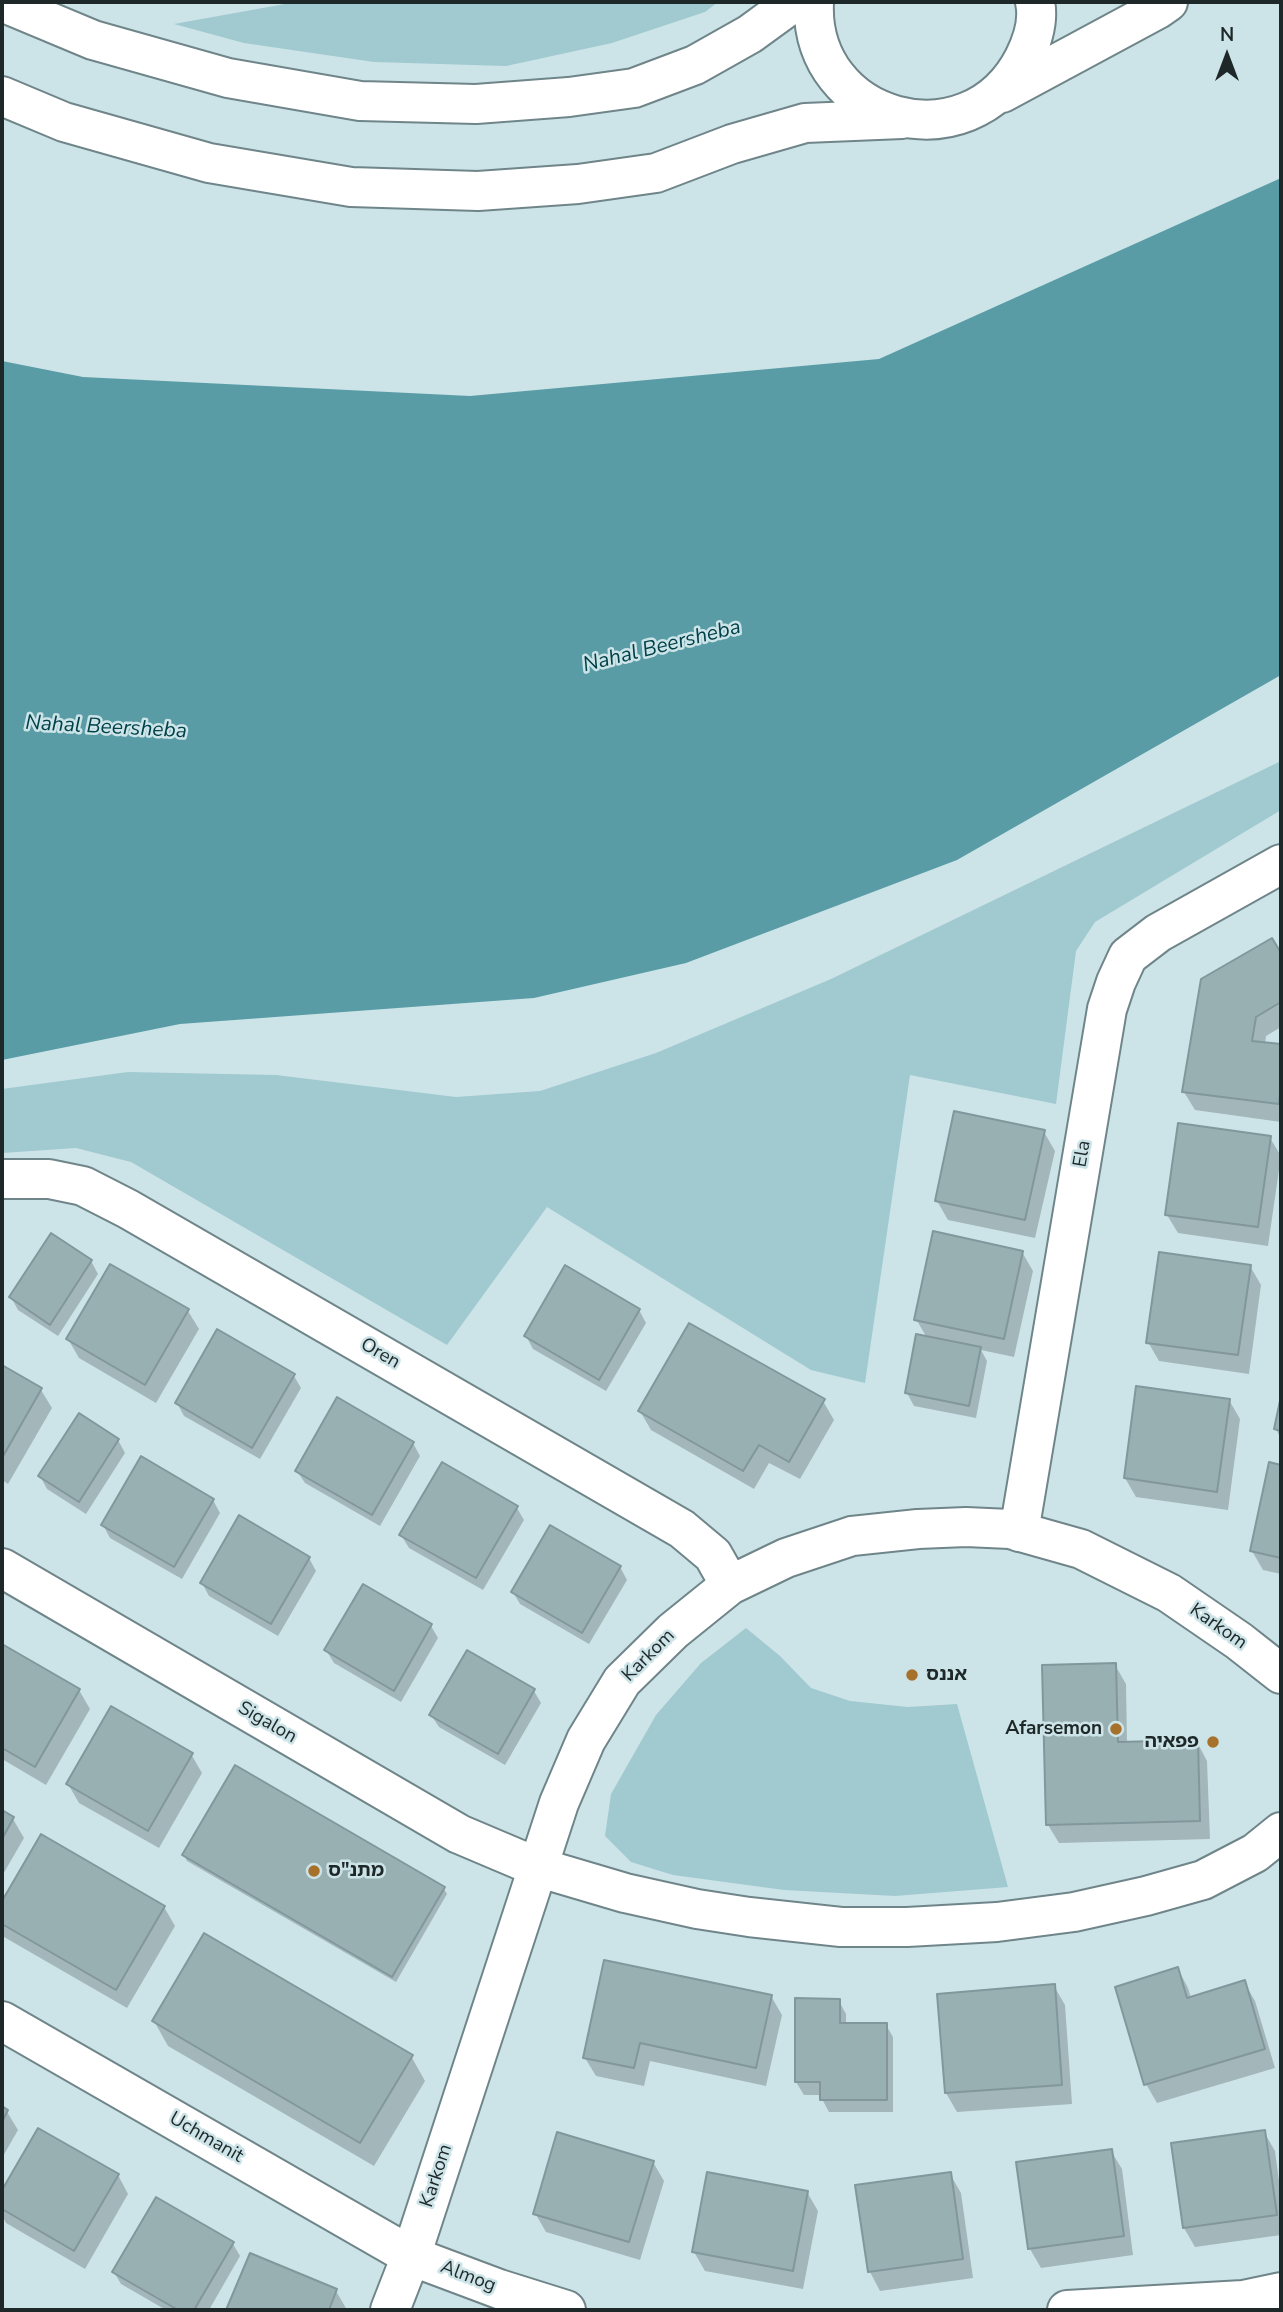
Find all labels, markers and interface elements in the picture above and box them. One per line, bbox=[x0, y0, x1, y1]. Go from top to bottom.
north arrow bbox=[1192, 21, 1262, 91]
text: N bbox=[1220, 22, 1234, 48]
water label: Nahal Beersheba bbox=[580, 615, 744, 679]
water label: Nahal Beersheba bbox=[25, 711, 187, 745]
street label: Ela bbox=[1069, 1139, 1097, 1169]
street label: Oren bbox=[356, 1334, 404, 1374]
street label: Karkom bbox=[1185, 1599, 1251, 1655]
street label: Karkom bbox=[618, 1625, 680, 1687]
place label: אננס bbox=[926, 1664, 967, 1686]
marker: אננס bbox=[904, 1667, 920, 1683]
street label: Sigalon bbox=[234, 1697, 300, 1749]
place label: Afarsemon bbox=[1005, 1718, 1102, 1740]
marker: Afarsemon bbox=[1108, 1721, 1124, 1737]
place label: פפאיה bbox=[1144, 1731, 1199, 1753]
marker: פפאיה bbox=[1205, 1734, 1221, 1750]
place label: מתנ"ס bbox=[328, 1860, 384, 1882]
marker: מתנ"ס bbox=[306, 1863, 322, 1879]
street label: Uchmanit bbox=[165, 2108, 247, 2168]
street label: Karkom bbox=[416, 2142, 458, 2210]
street label: Almog bbox=[437, 2256, 499, 2298]

